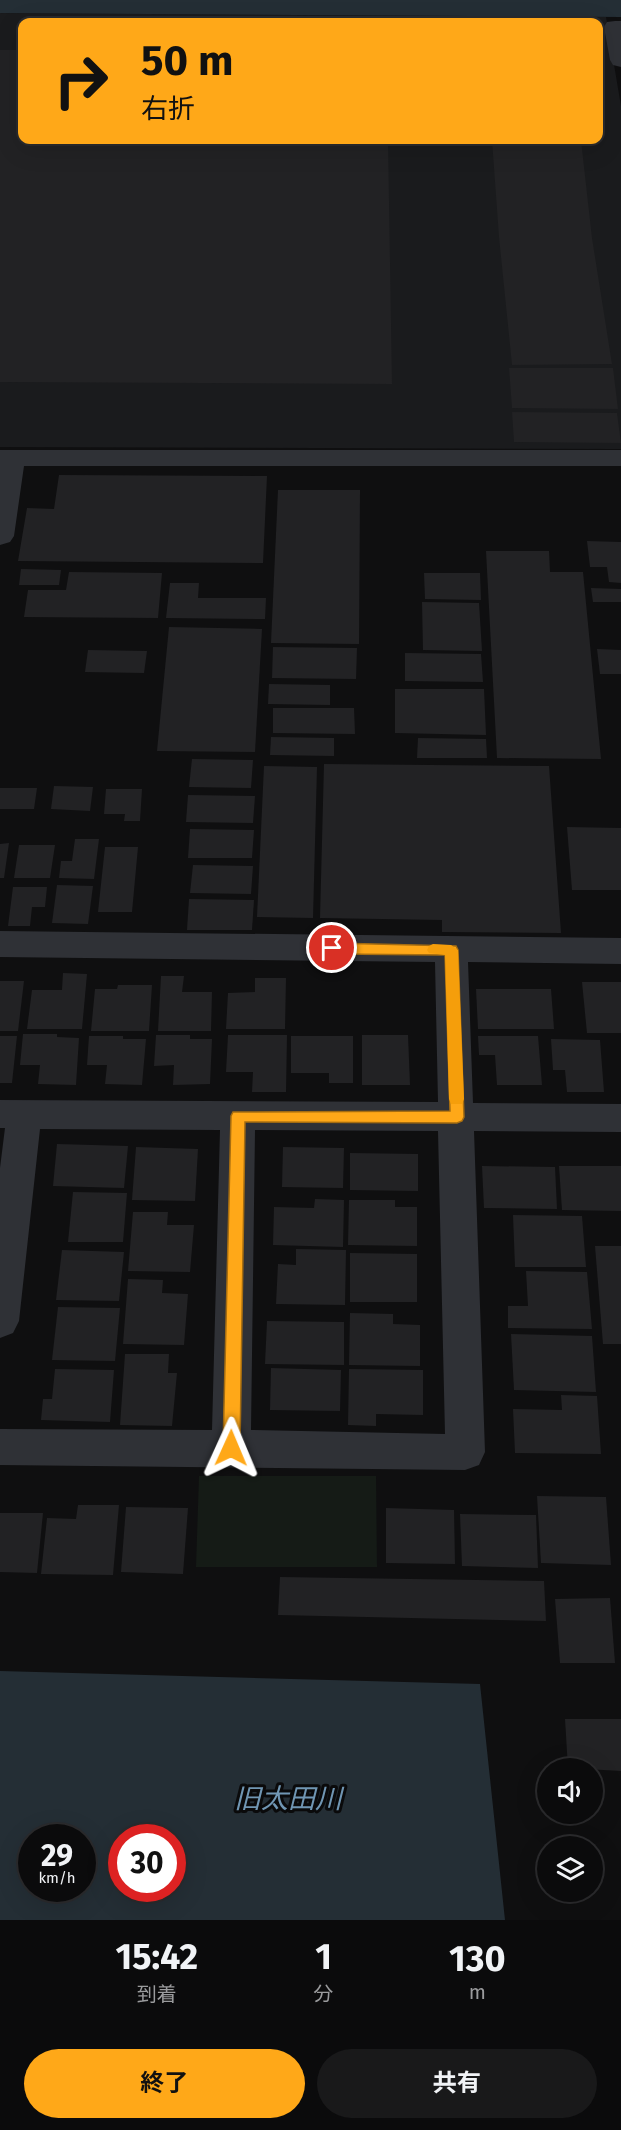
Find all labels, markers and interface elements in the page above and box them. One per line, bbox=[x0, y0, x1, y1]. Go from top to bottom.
text: 50 m bbox=[141, 36, 234, 86]
icon: right bbox=[42, 42, 120, 120]
text: 右折 bbox=[141, 93, 195, 125]
pin bbox=[306, 922, 357, 973]
icon: arrive bbox=[315, 931, 348, 964]
position arrow bbox=[199, 1416, 263, 1480]
map controls bbox=[537, 1758, 603, 1902]
button: sound bbox=[537, 1758, 603, 1824]
water label: 旧太田川 bbox=[234, 1783, 345, 1815]
speed limit sign: 30 bbox=[108, 1824, 186, 1902]
button: layers bbox=[537, 1836, 603, 1902]
text: 29 bbox=[41, 1838, 73, 1874]
text: km/h bbox=[38, 1869, 76, 1887]
text: 15:42 bbox=[115, 1935, 198, 1979]
text: 1 bbox=[315, 1935, 332, 1979]
text: 130 bbox=[449, 1937, 506, 1981]
text: m bbox=[469, 1980, 486, 2004]
text: 到着 bbox=[137, 1982, 177, 2006]
text: 分 bbox=[314, 1982, 334, 2006]
button: 終了 bbox=[24, 2049, 305, 2118]
button: 共有 bbox=[317, 2049, 597, 2118]

